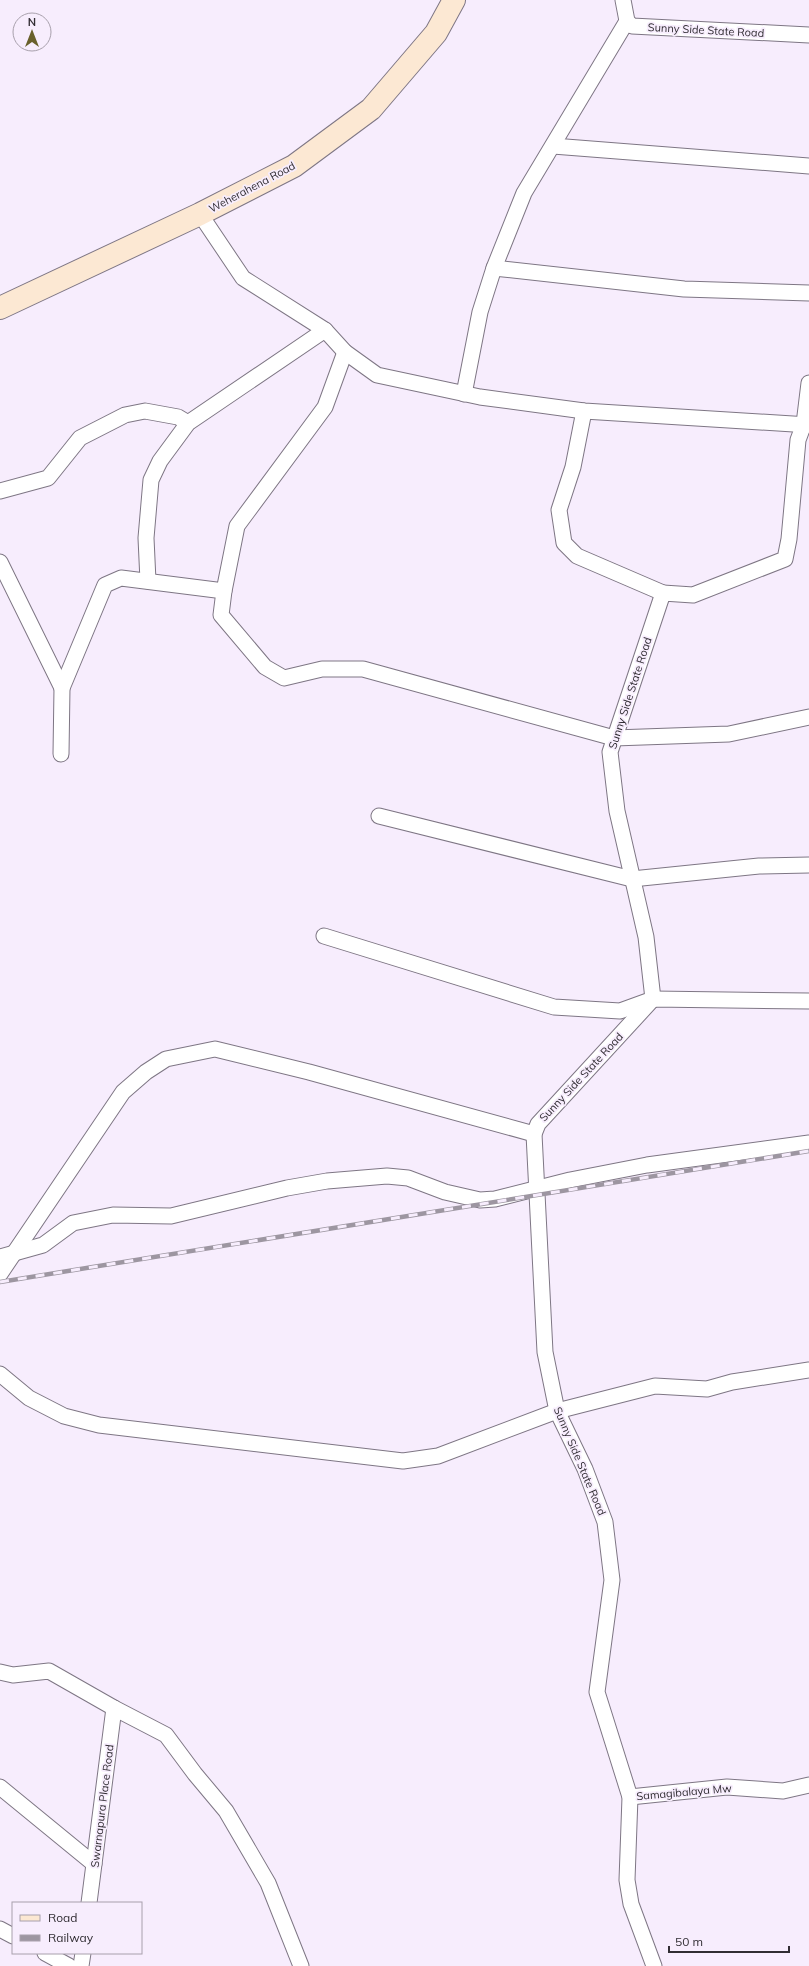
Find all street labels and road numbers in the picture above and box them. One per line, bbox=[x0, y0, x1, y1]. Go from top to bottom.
street label: Sunny Side State Road bbox=[647, 20, 765, 40]
street label: Weherahena Road bbox=[206, 158, 298, 216]
street label: Sunny Side State Road bbox=[605, 635, 655, 751]
street label: Sunny Side State Road bbox=[536, 1030, 626, 1124]
street label: Sunny Side State Road bbox=[551, 1405, 609, 1517]
street label: Swarnapura Place Road bbox=[88, 1744, 116, 1868]
street label: Samagibalaya Mw bbox=[636, 1781, 733, 1803]

